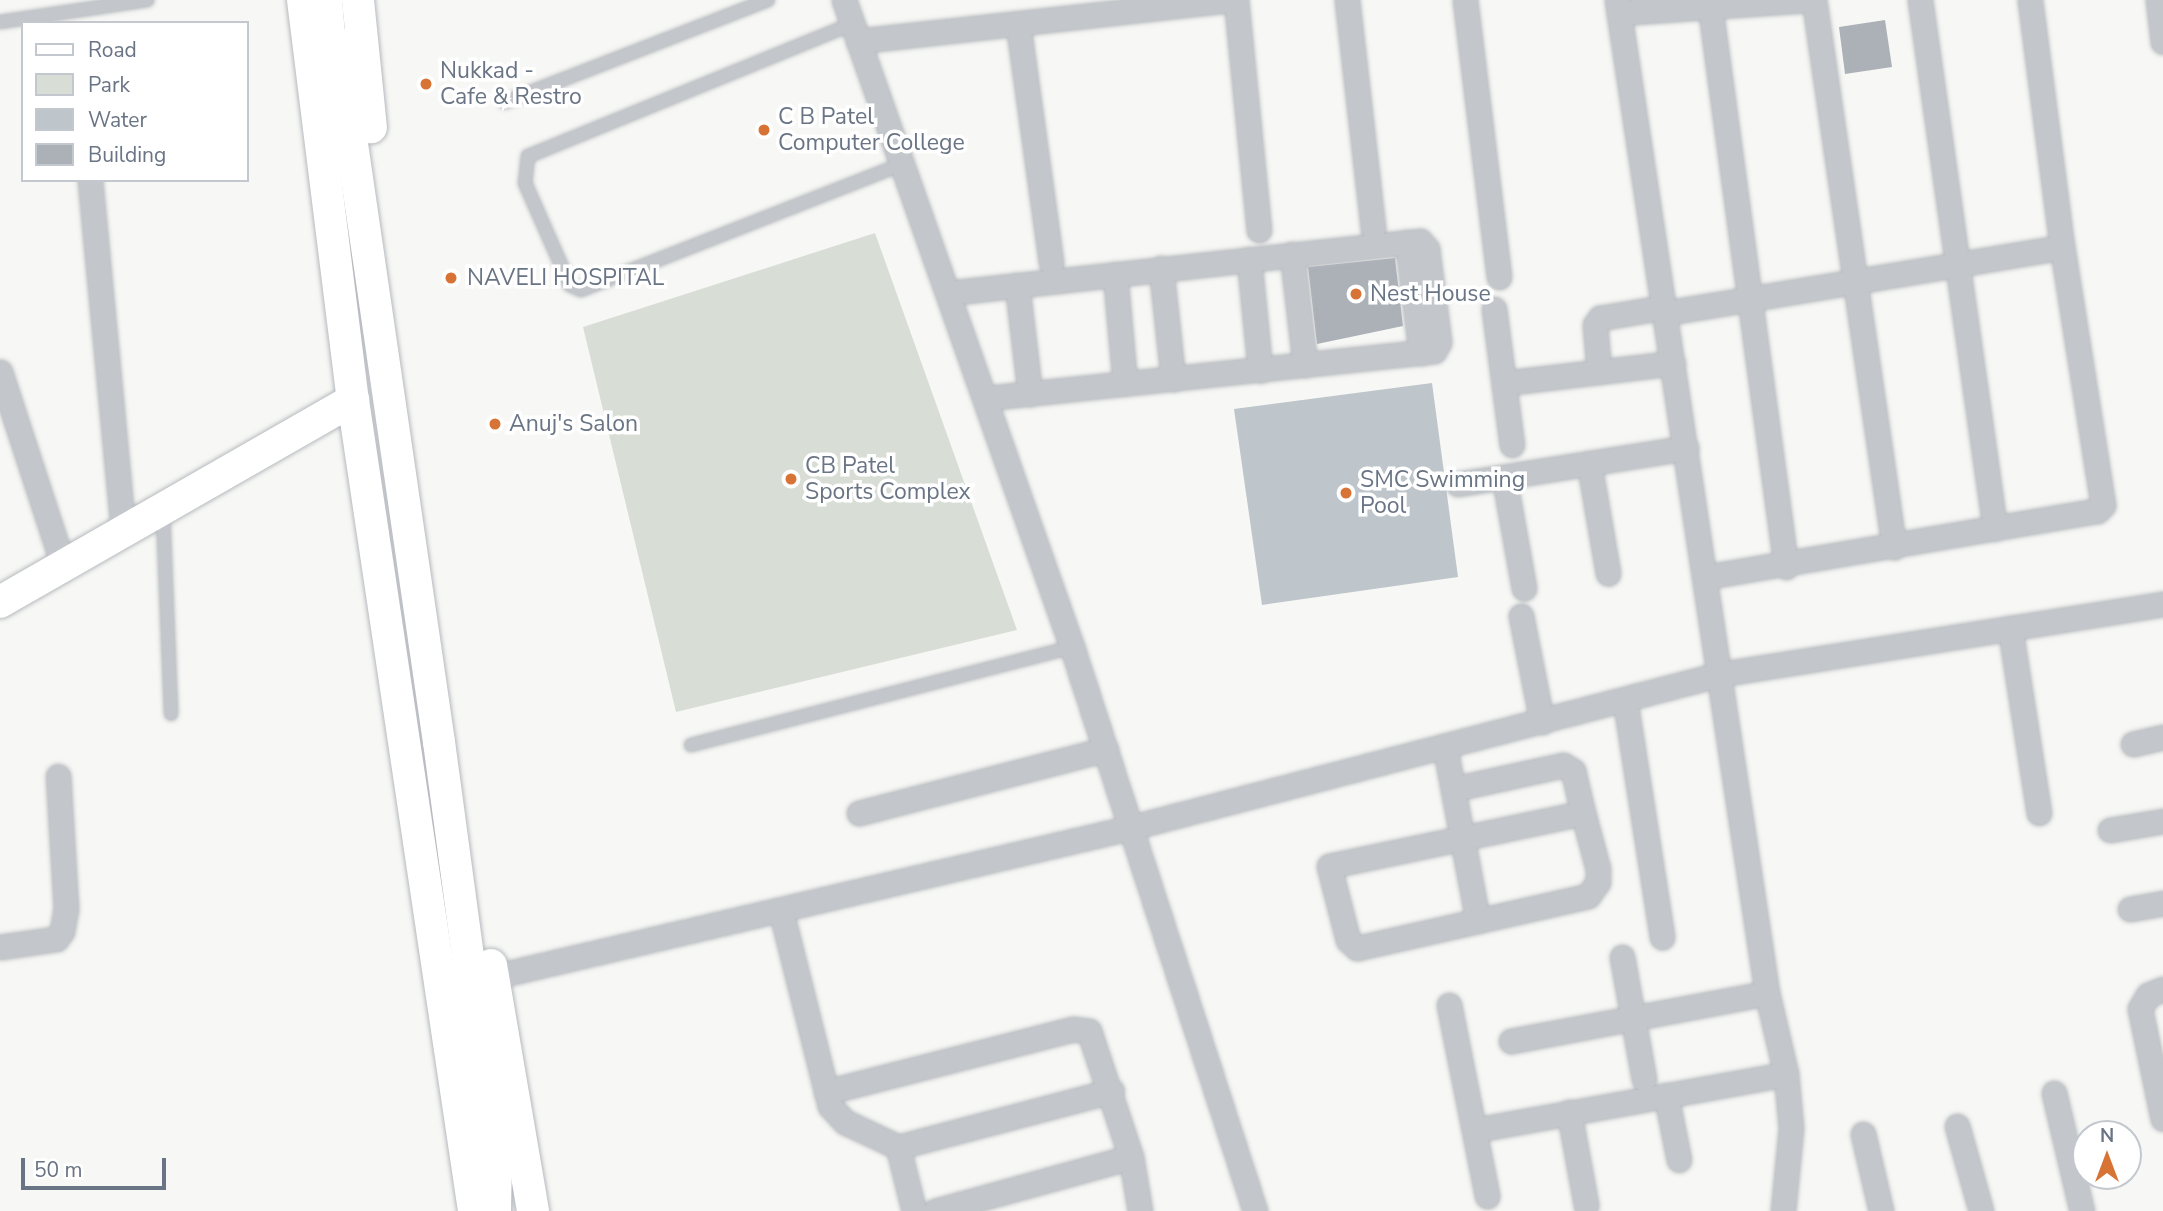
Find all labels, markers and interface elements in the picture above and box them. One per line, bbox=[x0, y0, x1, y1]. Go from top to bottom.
legend bbox=[21, 21, 248, 182]
text: Road bbox=[88, 36, 137, 64]
place label: Nukkad - Cafe & Restro bbox=[440, 57, 582, 111]
text: Park bbox=[88, 71, 130, 99]
marker: Nukkad - Cafe & Restro bbox=[418, 76, 434, 92]
place label: C B Patel Computer College bbox=[778, 103, 965, 157]
text: Water bbox=[88, 106, 147, 134]
marker: C B Patel Computer College bbox=[756, 122, 772, 138]
text: Building bbox=[88, 141, 166, 169]
place label: NAVELI HOSPITAL bbox=[467, 264, 664, 292]
marker: NAVELI HOSPITAL bbox=[441, 268, 461, 288]
place label: Nest House bbox=[1370, 280, 1491, 308]
marker: Nest House bbox=[1348, 286, 1364, 302]
place label: Anuj's Salon bbox=[509, 410, 638, 438]
marker: Anuj's Salon bbox=[487, 416, 503, 432]
place label: CB Patel Sports Complex bbox=[805, 452, 971, 506]
place label: SMC Swimming Pool bbox=[1360, 466, 1525, 520]
marker: CB Patel Sports Complex bbox=[783, 471, 799, 487]
marker: SMC Swimming Pool bbox=[1338, 485, 1354, 501]
north arrow bbox=[2072, 1120, 2142, 1190]
text: N bbox=[2100, 1123, 2114, 1149]
scale bar bbox=[24, 1144, 170, 1188]
text: 50 m bbox=[34, 1156, 83, 1184]

